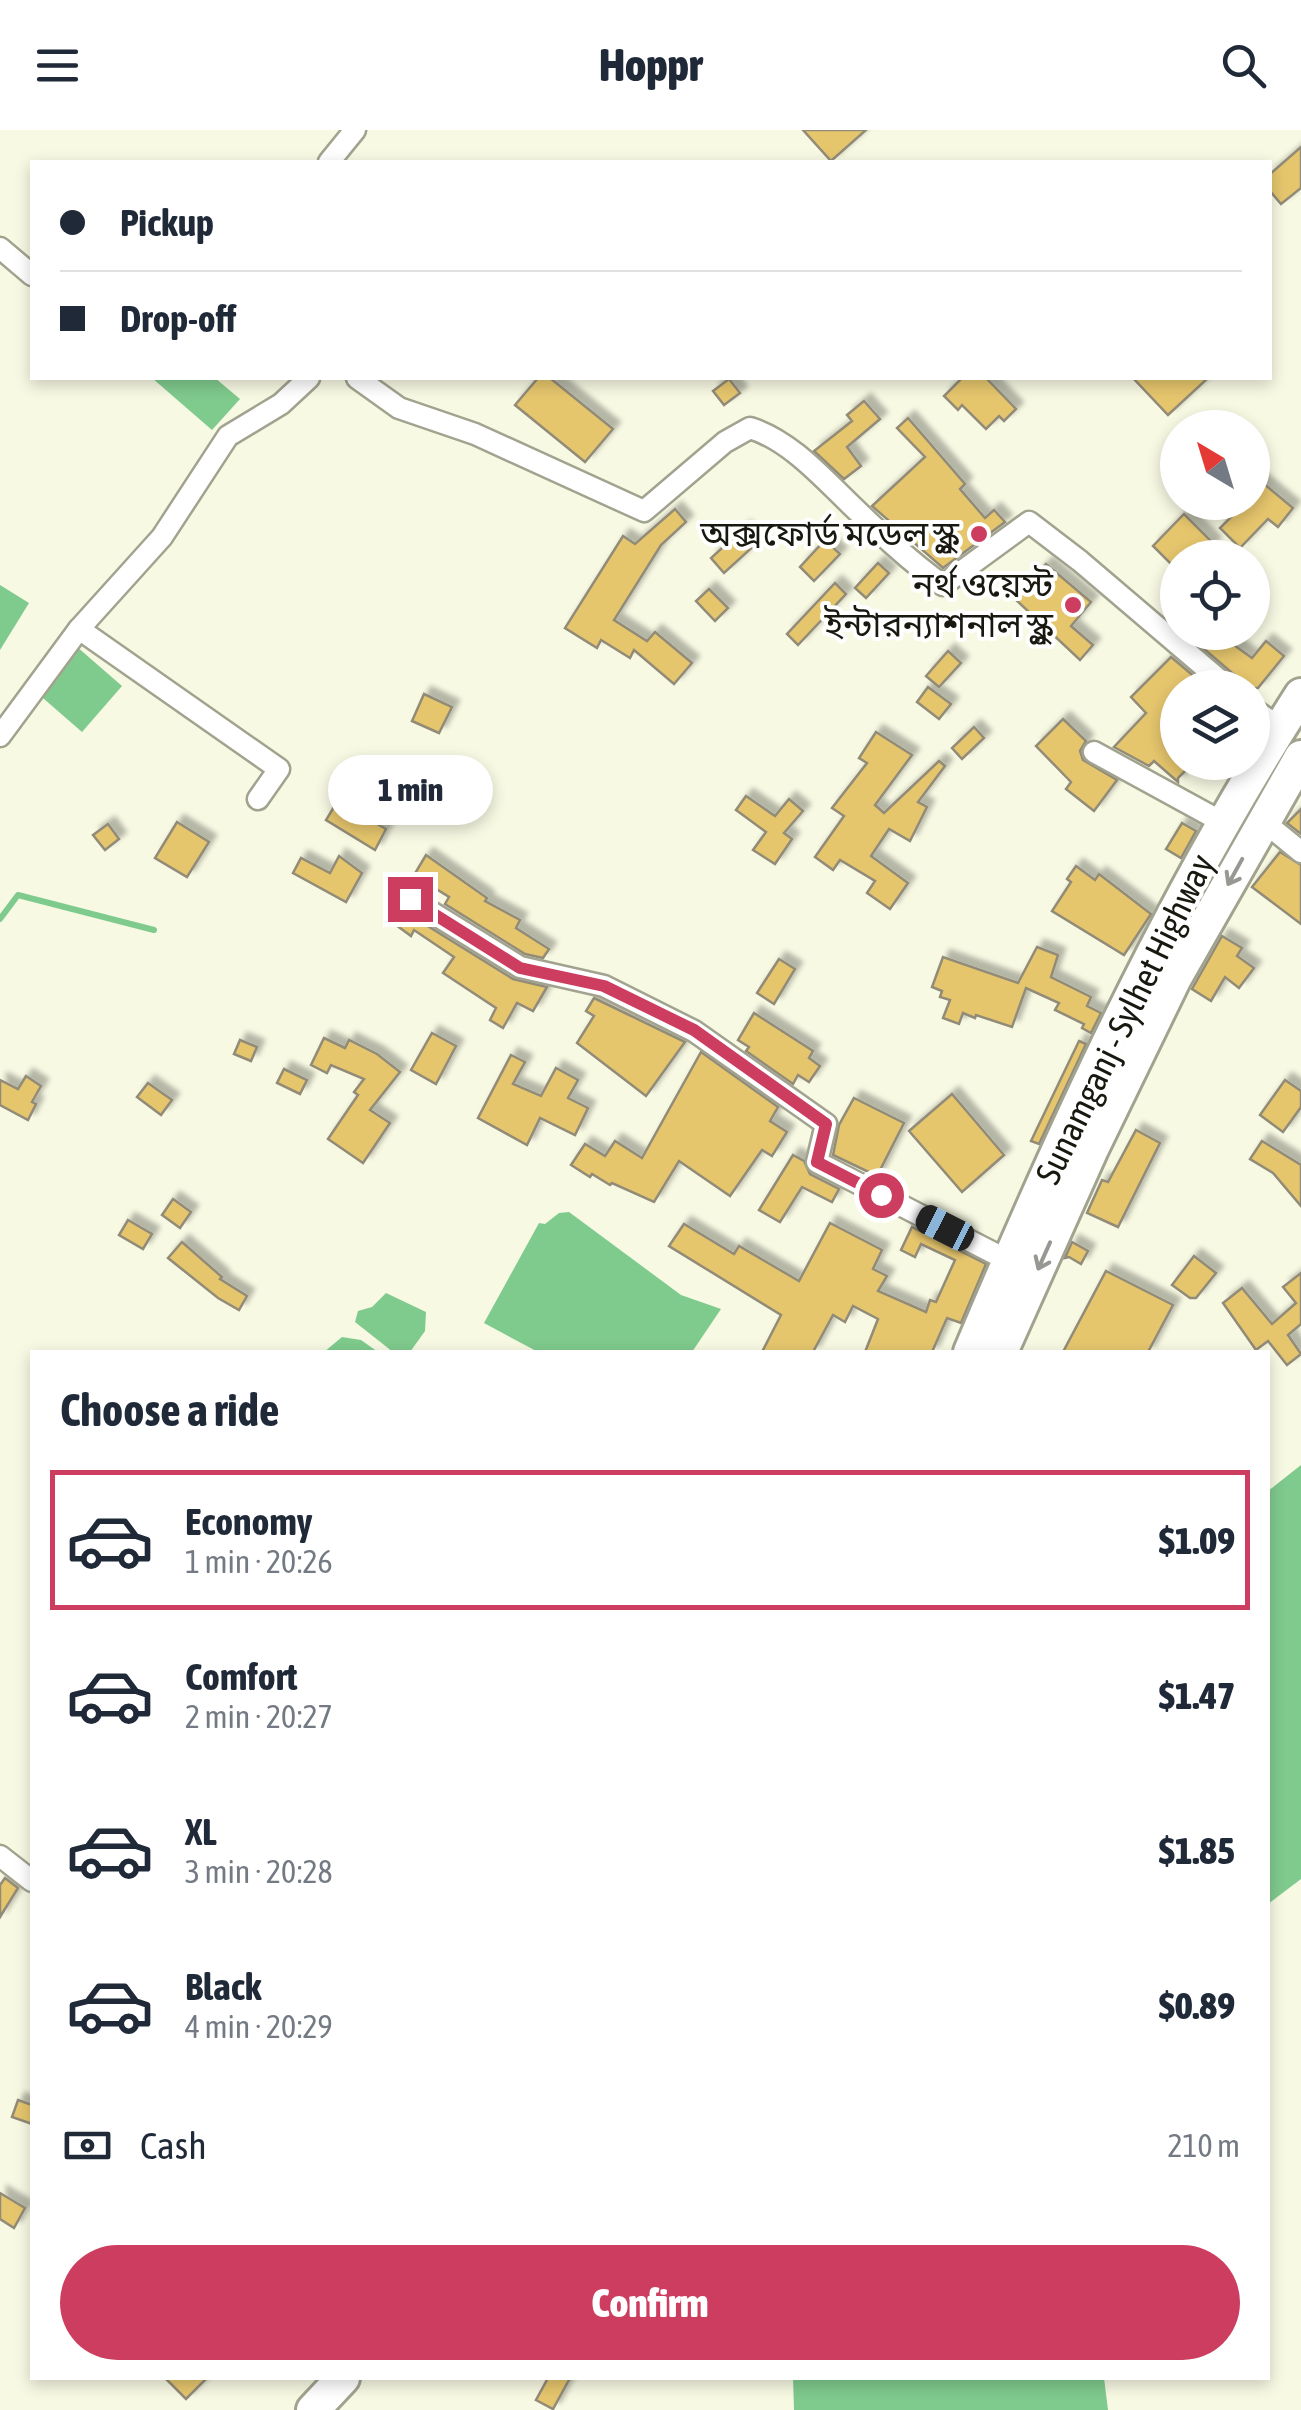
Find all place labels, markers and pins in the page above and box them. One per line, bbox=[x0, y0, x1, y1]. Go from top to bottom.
place label: অক্সফোর্ড মডেল স্কুল bbox=[699, 513, 960, 554]
marker: অক্সফোর্ড মডেল স্কুল bbox=[968, 523, 990, 545]
place label: নর্থ ওয়েস্ট ইন্টারন্যাশনাল স্কুল bbox=[823, 564, 1054, 645]
marker: নর্থ ওয়েস্ট ইন্টারন্যাশনাল স্কুল bbox=[1062, 594, 1084, 616]

